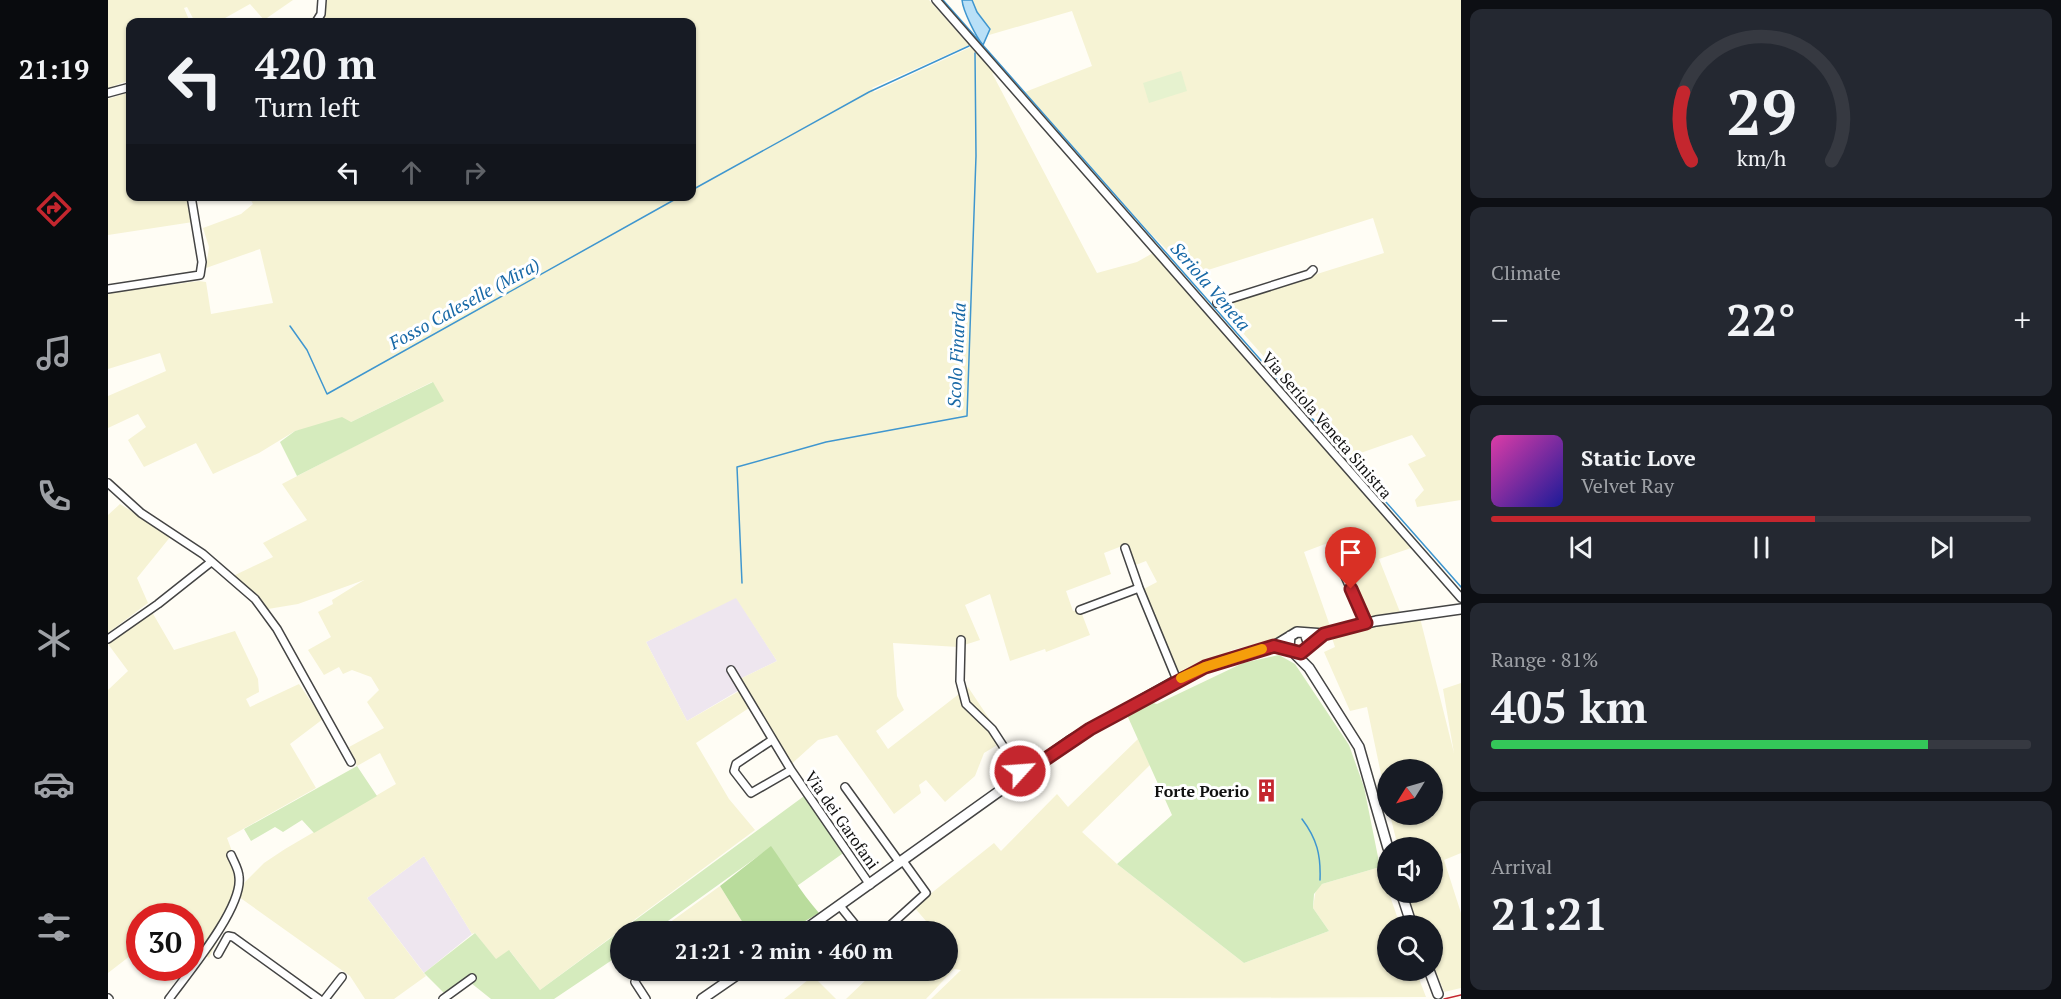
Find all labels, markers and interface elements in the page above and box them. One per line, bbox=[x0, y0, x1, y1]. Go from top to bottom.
text: 420 m bbox=[255, 35, 376, 91]
icon: left bbox=[156, 42, 234, 120]
text: 21:19 bbox=[19, 51, 89, 87]
text: 29 bbox=[1726, 70, 1796, 153]
text: Turn left bbox=[255, 89, 360, 125]
text: km/h bbox=[1736, 144, 1786, 172]
icon: left bbox=[332, 156, 365, 189]
icon: ahead bbox=[395, 156, 428, 189]
icon: right bbox=[458, 156, 491, 189]
icon: directions bbox=[33, 188, 75, 230]
water label: Seriola Veneta bbox=[1166, 236, 1256, 336]
water label: Fosso Caleselle (Mira) bbox=[383, 252, 544, 355]
text: Climate bbox=[1491, 259, 1561, 286]
text: 22° bbox=[1726, 289, 1796, 349]
text: − bbox=[1491, 298, 1509, 341]
text: + bbox=[2013, 298, 2031, 341]
water label: Scolo Finarda bbox=[941, 302, 971, 408]
icon: music bbox=[33, 332, 75, 374]
street label: Via Seriola Veneta Sinistra bbox=[1257, 347, 1397, 503]
text: Static Love bbox=[1581, 443, 1696, 472]
text: Velvet Ray bbox=[1581, 472, 1674, 499]
icon: phone bbox=[33, 475, 75, 517]
pin bbox=[1325, 527, 1376, 589]
icon: previous bbox=[1565, 531, 1598, 564]
icon: pause bbox=[1745, 531, 1778, 564]
icon: next bbox=[1925, 531, 1958, 564]
icon: arrive bbox=[1334, 536, 1367, 569]
icon: climate bbox=[33, 619, 75, 661]
text: Range · 81% bbox=[1491, 646, 1598, 673]
text: 405 km bbox=[1491, 676, 1647, 736]
position arrow bbox=[988, 739, 1052, 803]
north arrow bbox=[1377, 759, 1443, 825]
map controls bbox=[1377, 759, 1443, 981]
icon: car bbox=[33, 763, 75, 805]
street label: Via dei Garofani bbox=[800, 766, 884, 874]
building icon: Forte Poerio bbox=[1254, 778, 1280, 804]
place label: Forte Poerio bbox=[1155, 780, 1249, 802]
button: sound bbox=[1377, 837, 1443, 903]
text: Arrival bbox=[1491, 853, 1552, 880]
text: 21:21 bbox=[1491, 883, 1608, 943]
speed limit sign: 30 bbox=[126, 903, 204, 981]
icon: filters bbox=[33, 906, 75, 948]
button: search bbox=[1377, 915, 1443, 981]
text: 21:21 · 2 min · 460 m bbox=[675, 936, 893, 965]

